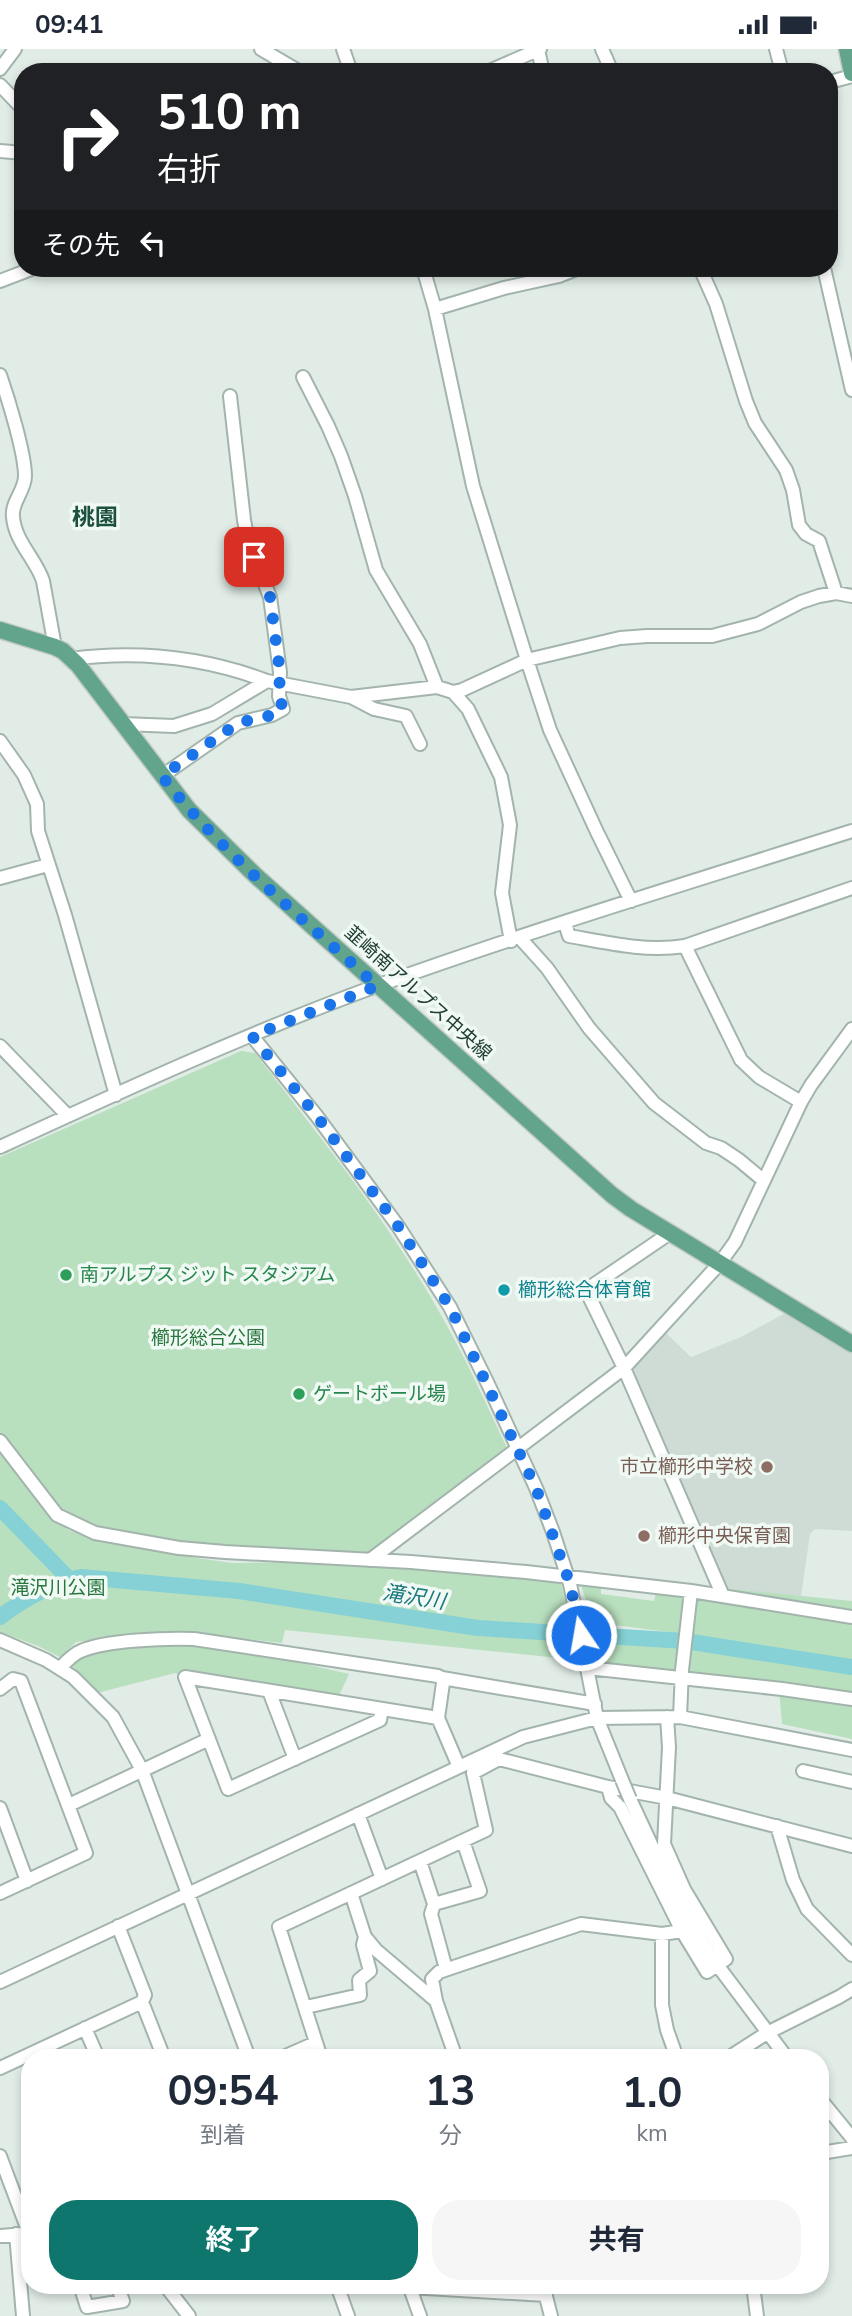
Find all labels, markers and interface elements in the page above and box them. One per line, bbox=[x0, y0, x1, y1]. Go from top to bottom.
text: 09:41 bbox=[35, 7, 104, 42]
text: 510 m bbox=[157, 79, 301, 146]
icon: right bbox=[42, 91, 133, 182]
text: 右折 bbox=[157, 148, 221, 191]
icon: left bbox=[134, 224, 172, 262]
text: その先 bbox=[42, 228, 120, 263]
district label: 桃園 bbox=[72, 502, 118, 533]
pin bbox=[224, 527, 284, 587]
icon: arrive bbox=[235, 538, 273, 576]
street label: 韮崎南アルプス中央線 bbox=[339, 920, 497, 1066]
place label: 南アルプス ジット スタジアム bbox=[80, 1262, 335, 1288]
marker: 南アルプス ジット スタジアム bbox=[58, 1267, 74, 1283]
place label: 櫛形総合体育館 bbox=[518, 1277, 651, 1303]
marker: 櫛形総合体育館 bbox=[496, 1282, 512, 1298]
park label: 櫛形総合公園 bbox=[151, 1325, 265, 1351]
place label: ゲートボール場 bbox=[313, 1381, 446, 1407]
marker: ゲートボール場 bbox=[291, 1386, 307, 1402]
place label: 市立櫛形中学校 bbox=[620, 1454, 753, 1480]
marker: 市立櫛形中学校 bbox=[759, 1459, 775, 1475]
place label: 櫛形中央保育園 bbox=[658, 1523, 791, 1549]
marker: 櫛形中央保育園 bbox=[636, 1528, 652, 1544]
park label: 滝沢川公園 bbox=[10, 1575, 106, 1601]
water label: 滝沢川 bbox=[381, 1578, 449, 1616]
position arrow bbox=[544, 1598, 618, 1672]
text: 09:54 bbox=[167, 2063, 279, 2120]
text: 13 bbox=[425, 2063, 475, 2120]
text: 1.0 bbox=[622, 2065, 683, 2122]
text: km bbox=[637, 2118, 668, 2149]
text: 到着 bbox=[200, 2120, 246, 2151]
text: 分 bbox=[439, 2120, 462, 2151]
button: 終了 bbox=[49, 2200, 418, 2280]
button: 共有 bbox=[432, 2200, 801, 2280]

